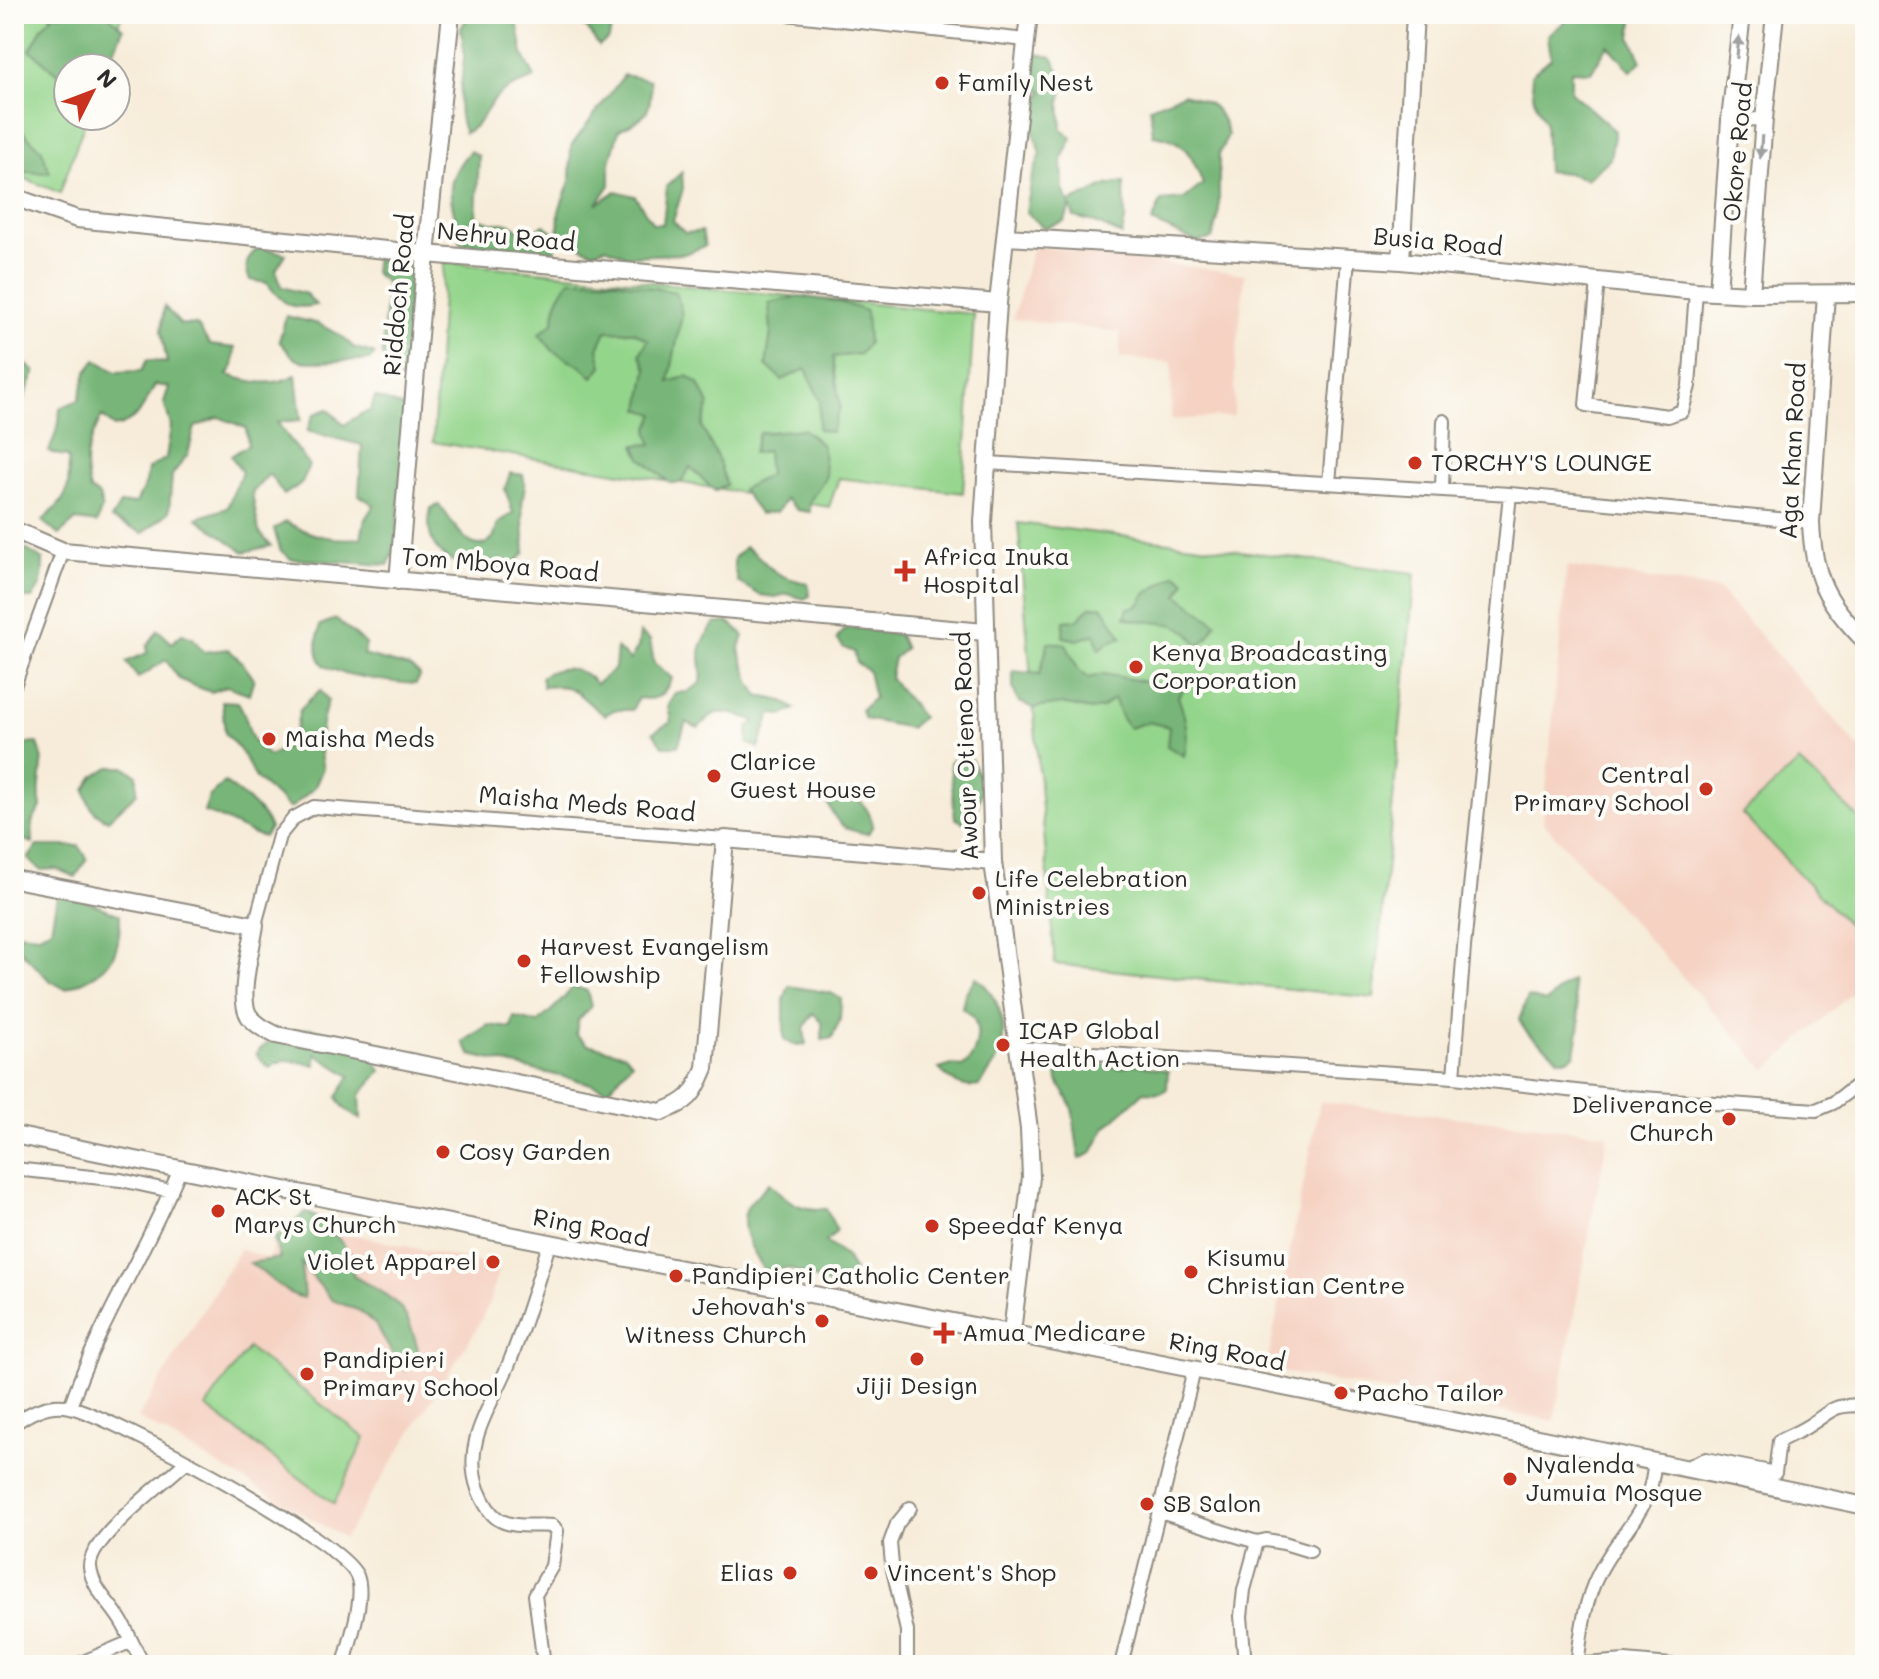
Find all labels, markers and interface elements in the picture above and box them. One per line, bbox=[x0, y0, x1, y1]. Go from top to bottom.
one-way arrow bbox=[1732, 34, 1745, 59]
north arrow bbox=[52, 52, 132, 132]
text: N bbox=[91, 62, 124, 94]
place label: Family Nest bbox=[958, 66, 1094, 97]
marker: Family Nest bbox=[933, 74, 951, 92]
street label: Okore Road bbox=[1715, 81, 1758, 223]
one-way arrow bbox=[1755, 135, 1768, 160]
street label: Riddoch Road bbox=[375, 213, 420, 377]
street label: Nehru Road bbox=[436, 214, 577, 257]
street label: Busia Road bbox=[1372, 219, 1504, 262]
street label: Aga Khan Road bbox=[1771, 362, 1812, 540]
place label: TORCHY'S LOUNGE bbox=[1431, 446, 1652, 477]
marker: TORCHY'S LOUNGE bbox=[1406, 454, 1424, 472]
street label: Tom Mboya Road bbox=[400, 539, 600, 588]
place label: Africa Inuka Hospital bbox=[923, 540, 1070, 599]
marker: Africa Inuka Hospital bbox=[894, 560, 916, 582]
street label: Awour Otieno Road bbox=[945, 631, 984, 861]
place label: Kenya Broadcasting Corporation bbox=[1152, 636, 1387, 695]
marker: Kenya Broadcasting Corporation bbox=[1127, 658, 1145, 676]
place label: Maisha Meds bbox=[285, 722, 435, 753]
marker: Maisha Meds bbox=[260, 730, 278, 748]
place label: Clarice Guest House bbox=[730, 745, 877, 804]
place label: Central Primary School bbox=[1514, 758, 1690, 817]
marker: Clarice Guest House bbox=[705, 767, 723, 785]
street label: Maisha Meds Road bbox=[477, 778, 697, 827]
marker: Central Primary School bbox=[1697, 780, 1715, 798]
place label: Life Celebration Ministries bbox=[995, 862, 1187, 921]
marker: Life Celebration Ministries bbox=[970, 884, 988, 902]
place label: Harvest Evangelism Fellowship bbox=[540, 930, 769, 989]
marker: Harvest Evangelism Fellowship bbox=[515, 952, 533, 970]
place label: ICAP Global Health Action bbox=[1019, 1014, 1180, 1073]
marker: ICAP Global Health Action bbox=[994, 1036, 1012, 1054]
place label: Deliverance Church bbox=[1571, 1088, 1713, 1147]
marker: Deliverance Church bbox=[1720, 1110, 1738, 1128]
place label: Cosy Garden bbox=[459, 1135, 610, 1166]
marker: Cosy Garden bbox=[434, 1143, 452, 1161]
place label: ACK St Marys Church bbox=[234, 1180, 396, 1239]
street label: Ring Road bbox=[531, 1200, 652, 1253]
marker: ACK St Marys Church bbox=[209, 1202, 227, 1220]
place label: Speedaf Kenya bbox=[948, 1209, 1123, 1240]
marker: Speedaf Kenya bbox=[923, 1217, 941, 1235]
place label: Kisumu Christian Centre bbox=[1207, 1241, 1405, 1300]
place label: Violet Apparel bbox=[307, 1245, 477, 1276]
marker: Violet Apparel bbox=[484, 1253, 502, 1271]
place label: Pandipieri Catholic Center bbox=[692, 1259, 1010, 1290]
marker: Kisumu Christian Centre bbox=[1182, 1263, 1200, 1281]
marker: Pandipieri Catholic Center bbox=[667, 1267, 685, 1285]
place label: Jehovah's Witness Church bbox=[624, 1290, 806, 1349]
marker: Jehovah's Witness Church bbox=[813, 1312, 831, 1330]
place label: Amua Medicare bbox=[962, 1316, 1146, 1347]
marker: Amua Medicare bbox=[933, 1322, 955, 1344]
street label: Ring Road bbox=[1167, 1324, 1288, 1377]
place label: Pandipieri Primary School bbox=[323, 1343, 499, 1402]
marker: Jiji Design bbox=[908, 1350, 926, 1368]
marker: Pandipieri Primary School bbox=[298, 1365, 316, 1383]
place label: Jiji Design bbox=[856, 1369, 978, 1400]
place label: Pacho Tailor bbox=[1357, 1376, 1504, 1407]
marker: Pacho Tailor bbox=[1332, 1384, 1350, 1402]
place label: Nyalenda Jumuia Mosque bbox=[1526, 1448, 1703, 1507]
marker: Nyalenda Jumuia Mosque bbox=[1501, 1470, 1519, 1488]
place label: SB Salon bbox=[1163, 1487, 1261, 1518]
marker: SB Salon bbox=[1138, 1495, 1156, 1513]
place label: Elias bbox=[720, 1556, 774, 1587]
place label: Vincent's Shop bbox=[887, 1556, 1057, 1587]
marker: Elias bbox=[781, 1564, 799, 1582]
marker: Vincent's Shop bbox=[862, 1564, 880, 1582]

